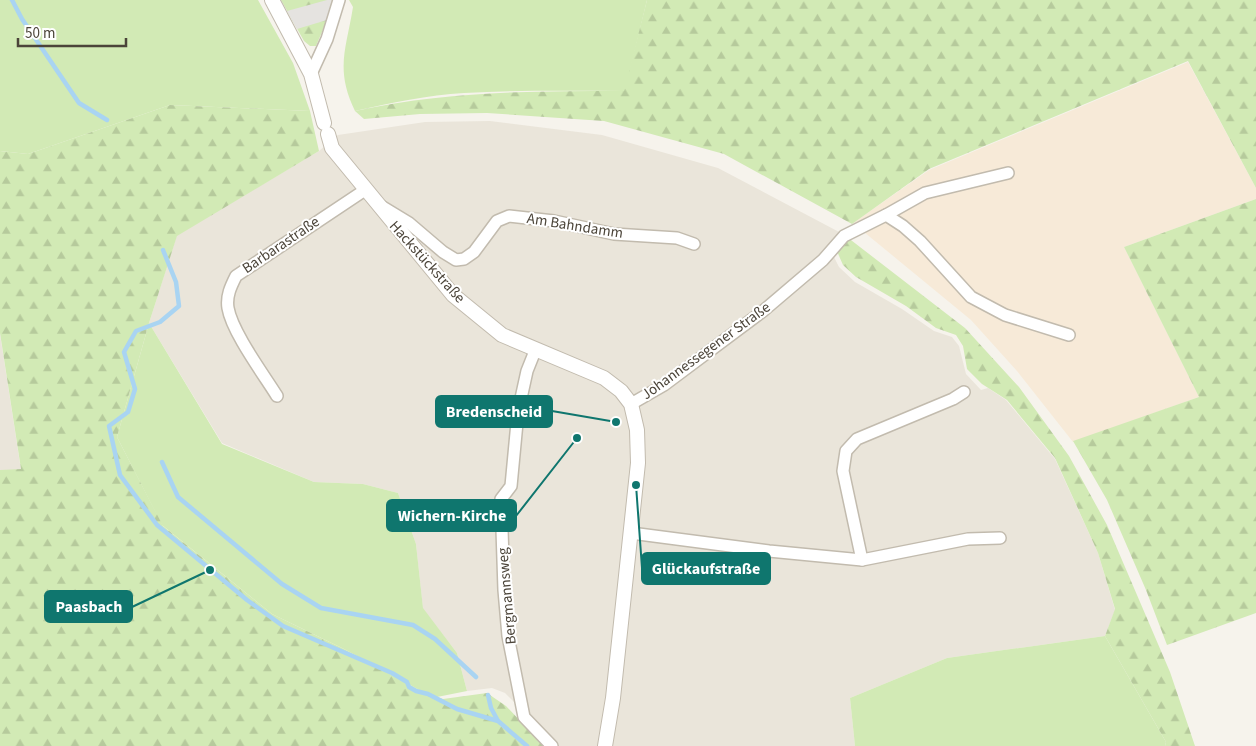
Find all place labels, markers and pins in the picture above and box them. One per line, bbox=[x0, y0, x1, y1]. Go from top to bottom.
callout: Bredenscheid bbox=[436, 396, 552, 427]
callout: Wichern-Kirche bbox=[387, 500, 516, 531]
callout: Glückaufstraße bbox=[642, 553, 770, 584]
callout: Paasbach bbox=[45, 591, 132, 622]

